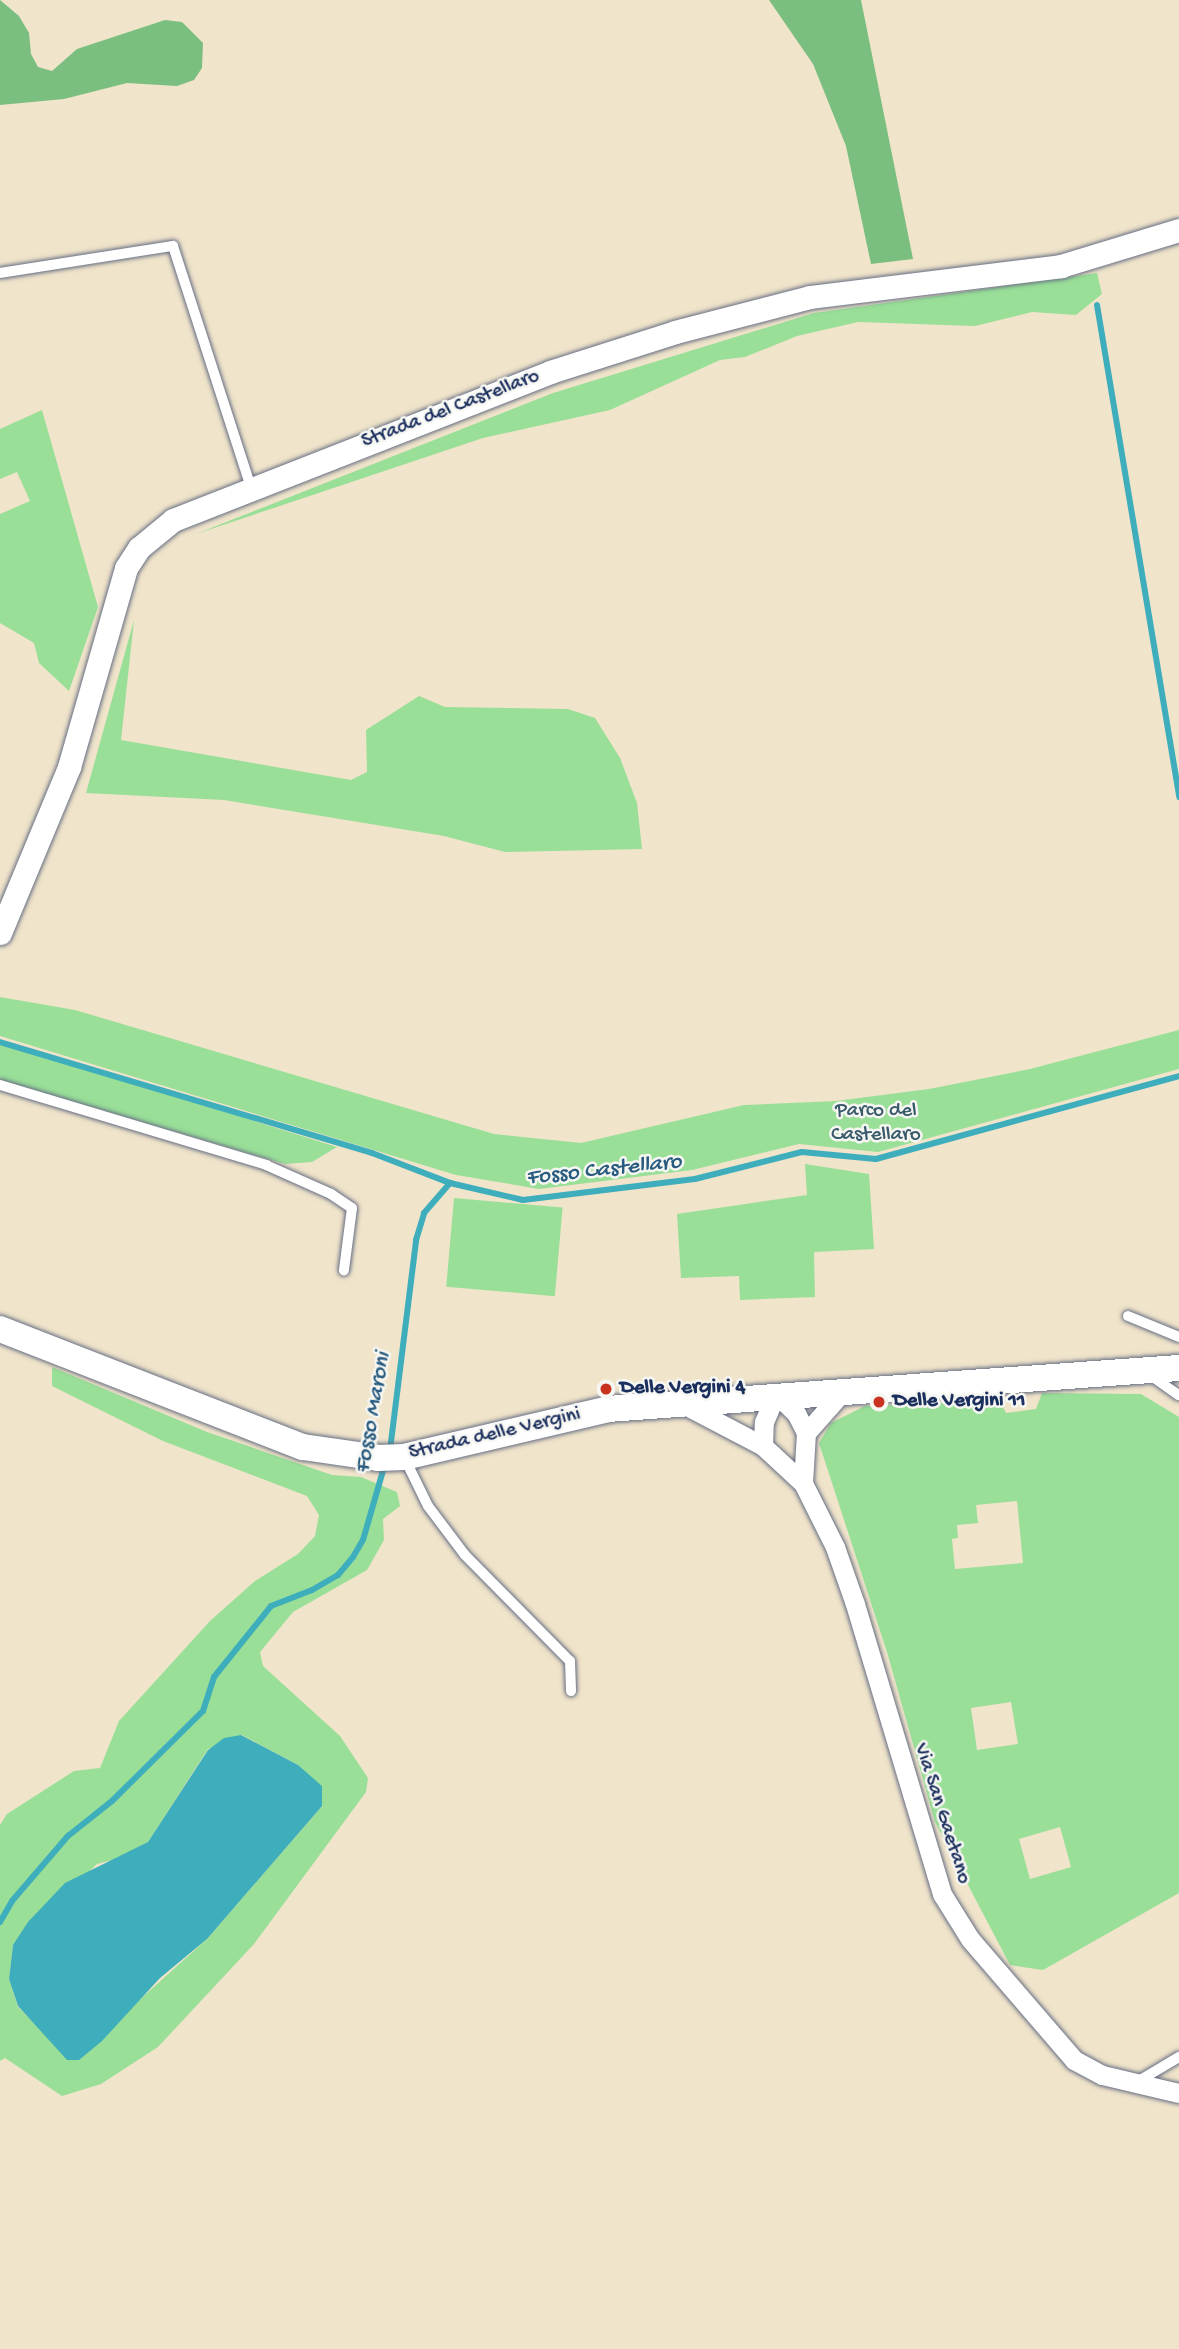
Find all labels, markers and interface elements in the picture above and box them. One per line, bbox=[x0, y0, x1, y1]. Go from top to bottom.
street label: Strada del Castellaro bbox=[358, 364, 544, 456]
park label: Parco del Castellaro bbox=[831, 1099, 921, 1149]
water label: Fosso Castellaro bbox=[525, 1149, 683, 1193]
water label: Fosso Maroni bbox=[350, 1350, 398, 1476]
place label: Delle Vergini 4 bbox=[620, 1376, 745, 1402]
marker: Delle Vergini 4 bbox=[598, 1381, 614, 1397]
place label: Delle Vergini 11 bbox=[893, 1389, 1026, 1415]
marker: Delle Vergini 11 bbox=[871, 1394, 887, 1410]
street label: Strada delle Vergini bbox=[407, 1403, 583, 1467]
street label: Via San Gaetano bbox=[906, 1741, 976, 1887]

